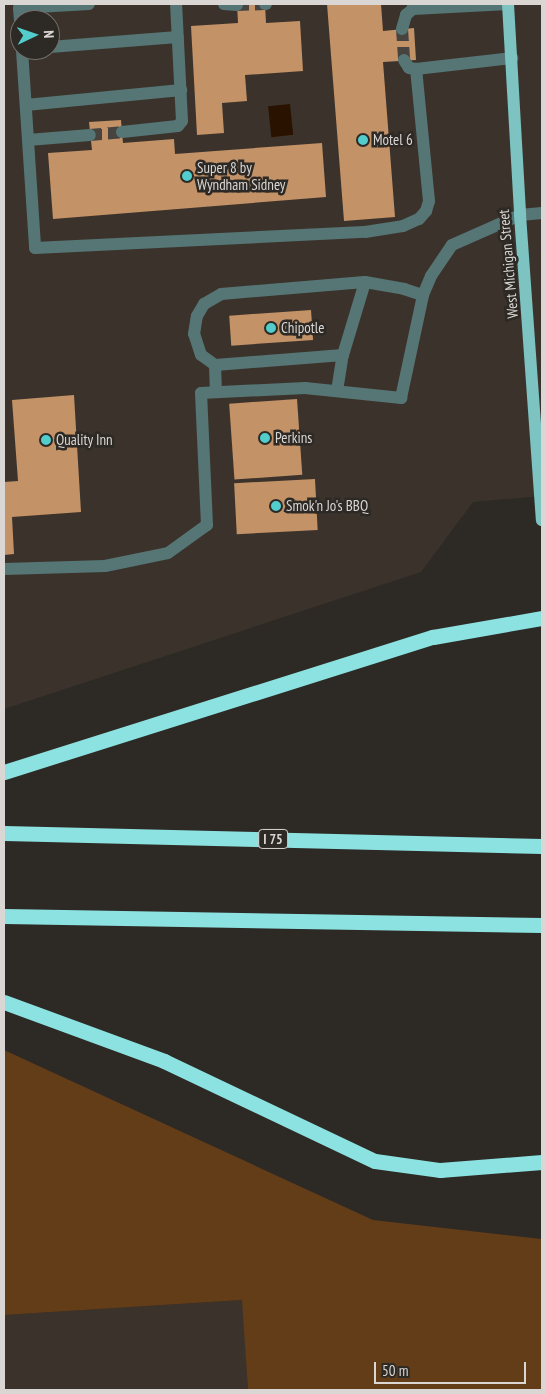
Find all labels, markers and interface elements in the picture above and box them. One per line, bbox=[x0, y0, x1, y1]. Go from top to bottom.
north arrow bbox=[10, 10, 60, 60]
text: N bbox=[40, 30, 58, 39]
place label: Motel 6 bbox=[373, 131, 413, 149]
marker: Motel 6 bbox=[357, 134, 369, 146]
place label: Super 8 by Wyndham Sidney bbox=[197, 158, 285, 193]
marker: Super 8 by Wyndham Sidney bbox=[181, 170, 193, 182]
street label: West Michigan Street bbox=[494, 209, 522, 319]
place label: Chipotle bbox=[281, 319, 325, 337]
marker: Chipotle bbox=[265, 322, 277, 334]
place label: Perkins bbox=[275, 429, 312, 447]
place label: Quality Inn bbox=[56, 431, 113, 449]
marker: Perkins bbox=[259, 432, 271, 444]
marker: Quality Inn bbox=[40, 434, 52, 446]
place label: Smok'n Jo's BBQ bbox=[286, 497, 368, 515]
marker: Smok'n Jo's BBQ bbox=[270, 500, 282, 512]
road number: I 75 bbox=[258, 828, 288, 851]
scale bar bbox=[376, 1352, 528, 1384]
text: 50 m bbox=[382, 1361, 408, 1380]

